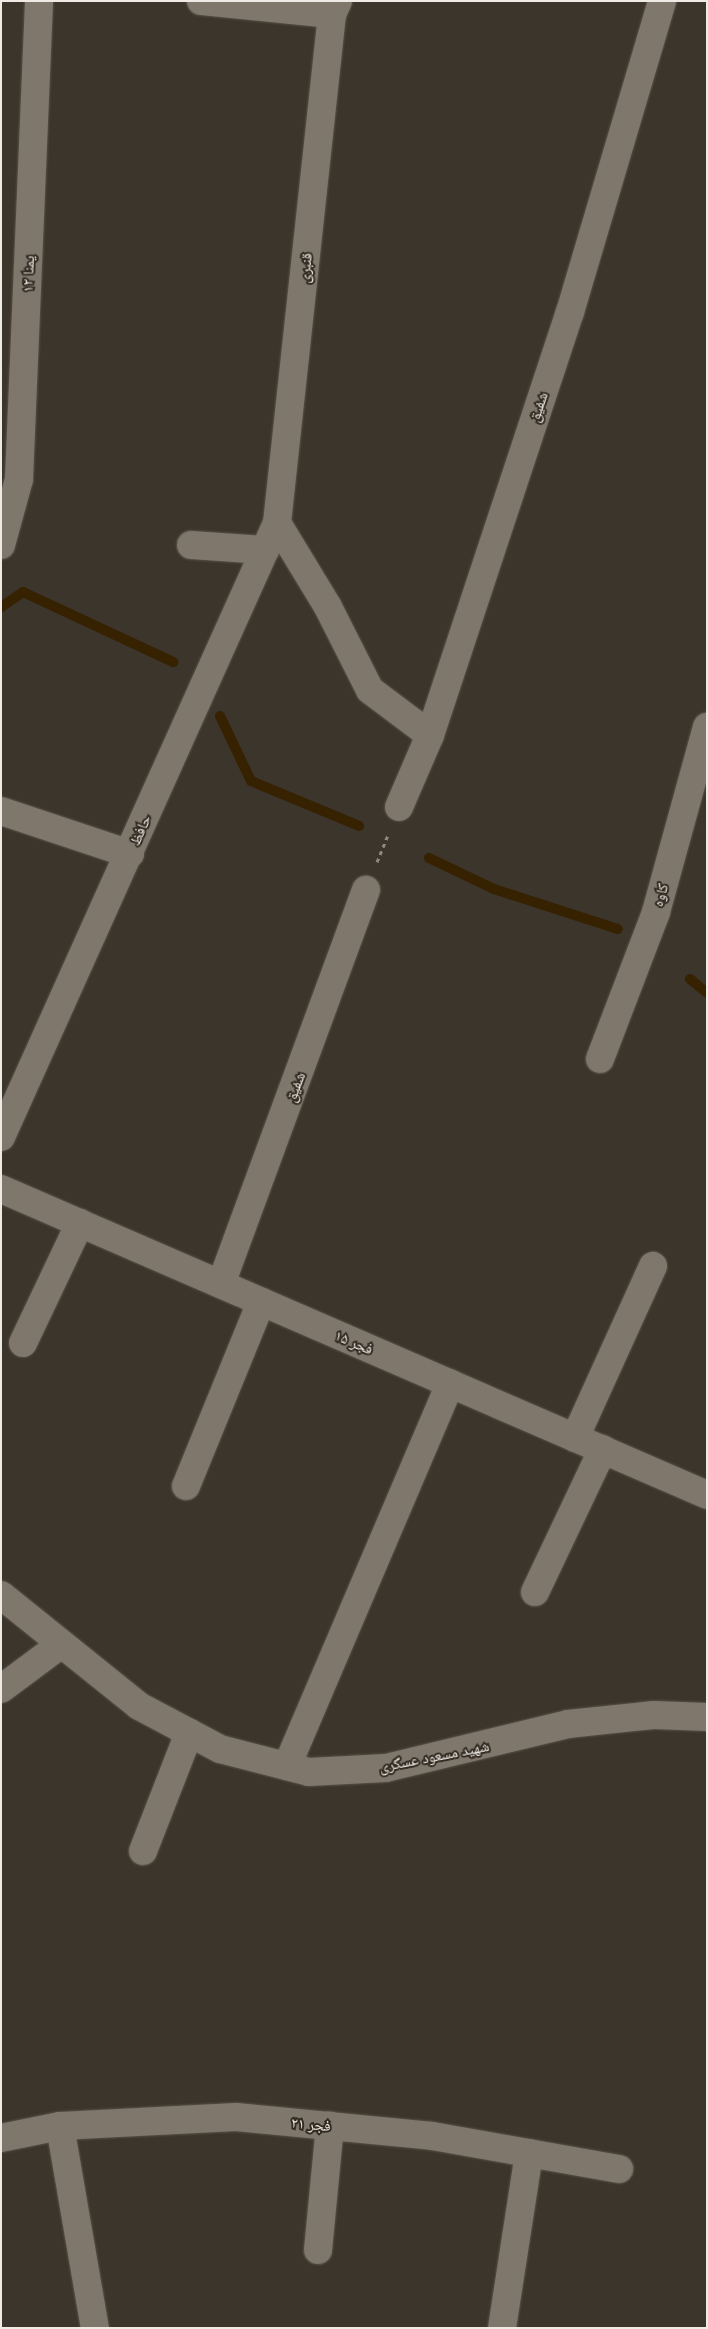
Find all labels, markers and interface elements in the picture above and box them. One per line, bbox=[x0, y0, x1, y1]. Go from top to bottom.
street label: قنبری bbox=[294, 252, 316, 284]
street label: یمنا ۱۲ bbox=[18, 255, 38, 293]
street label: شفیق bbox=[524, 390, 552, 424]
street label: حافظ bbox=[125, 812, 155, 848]
street label: کاوه bbox=[648, 881, 672, 909]
street label: شفیق bbox=[281, 1069, 309, 1105]
street label: فجر ۱۵ bbox=[332, 1326, 376, 1358]
street label: شهید مسعود عسگری bbox=[377, 1736, 491, 1776]
street label: فجر ۲۱ bbox=[290, 2113, 332, 2135]

